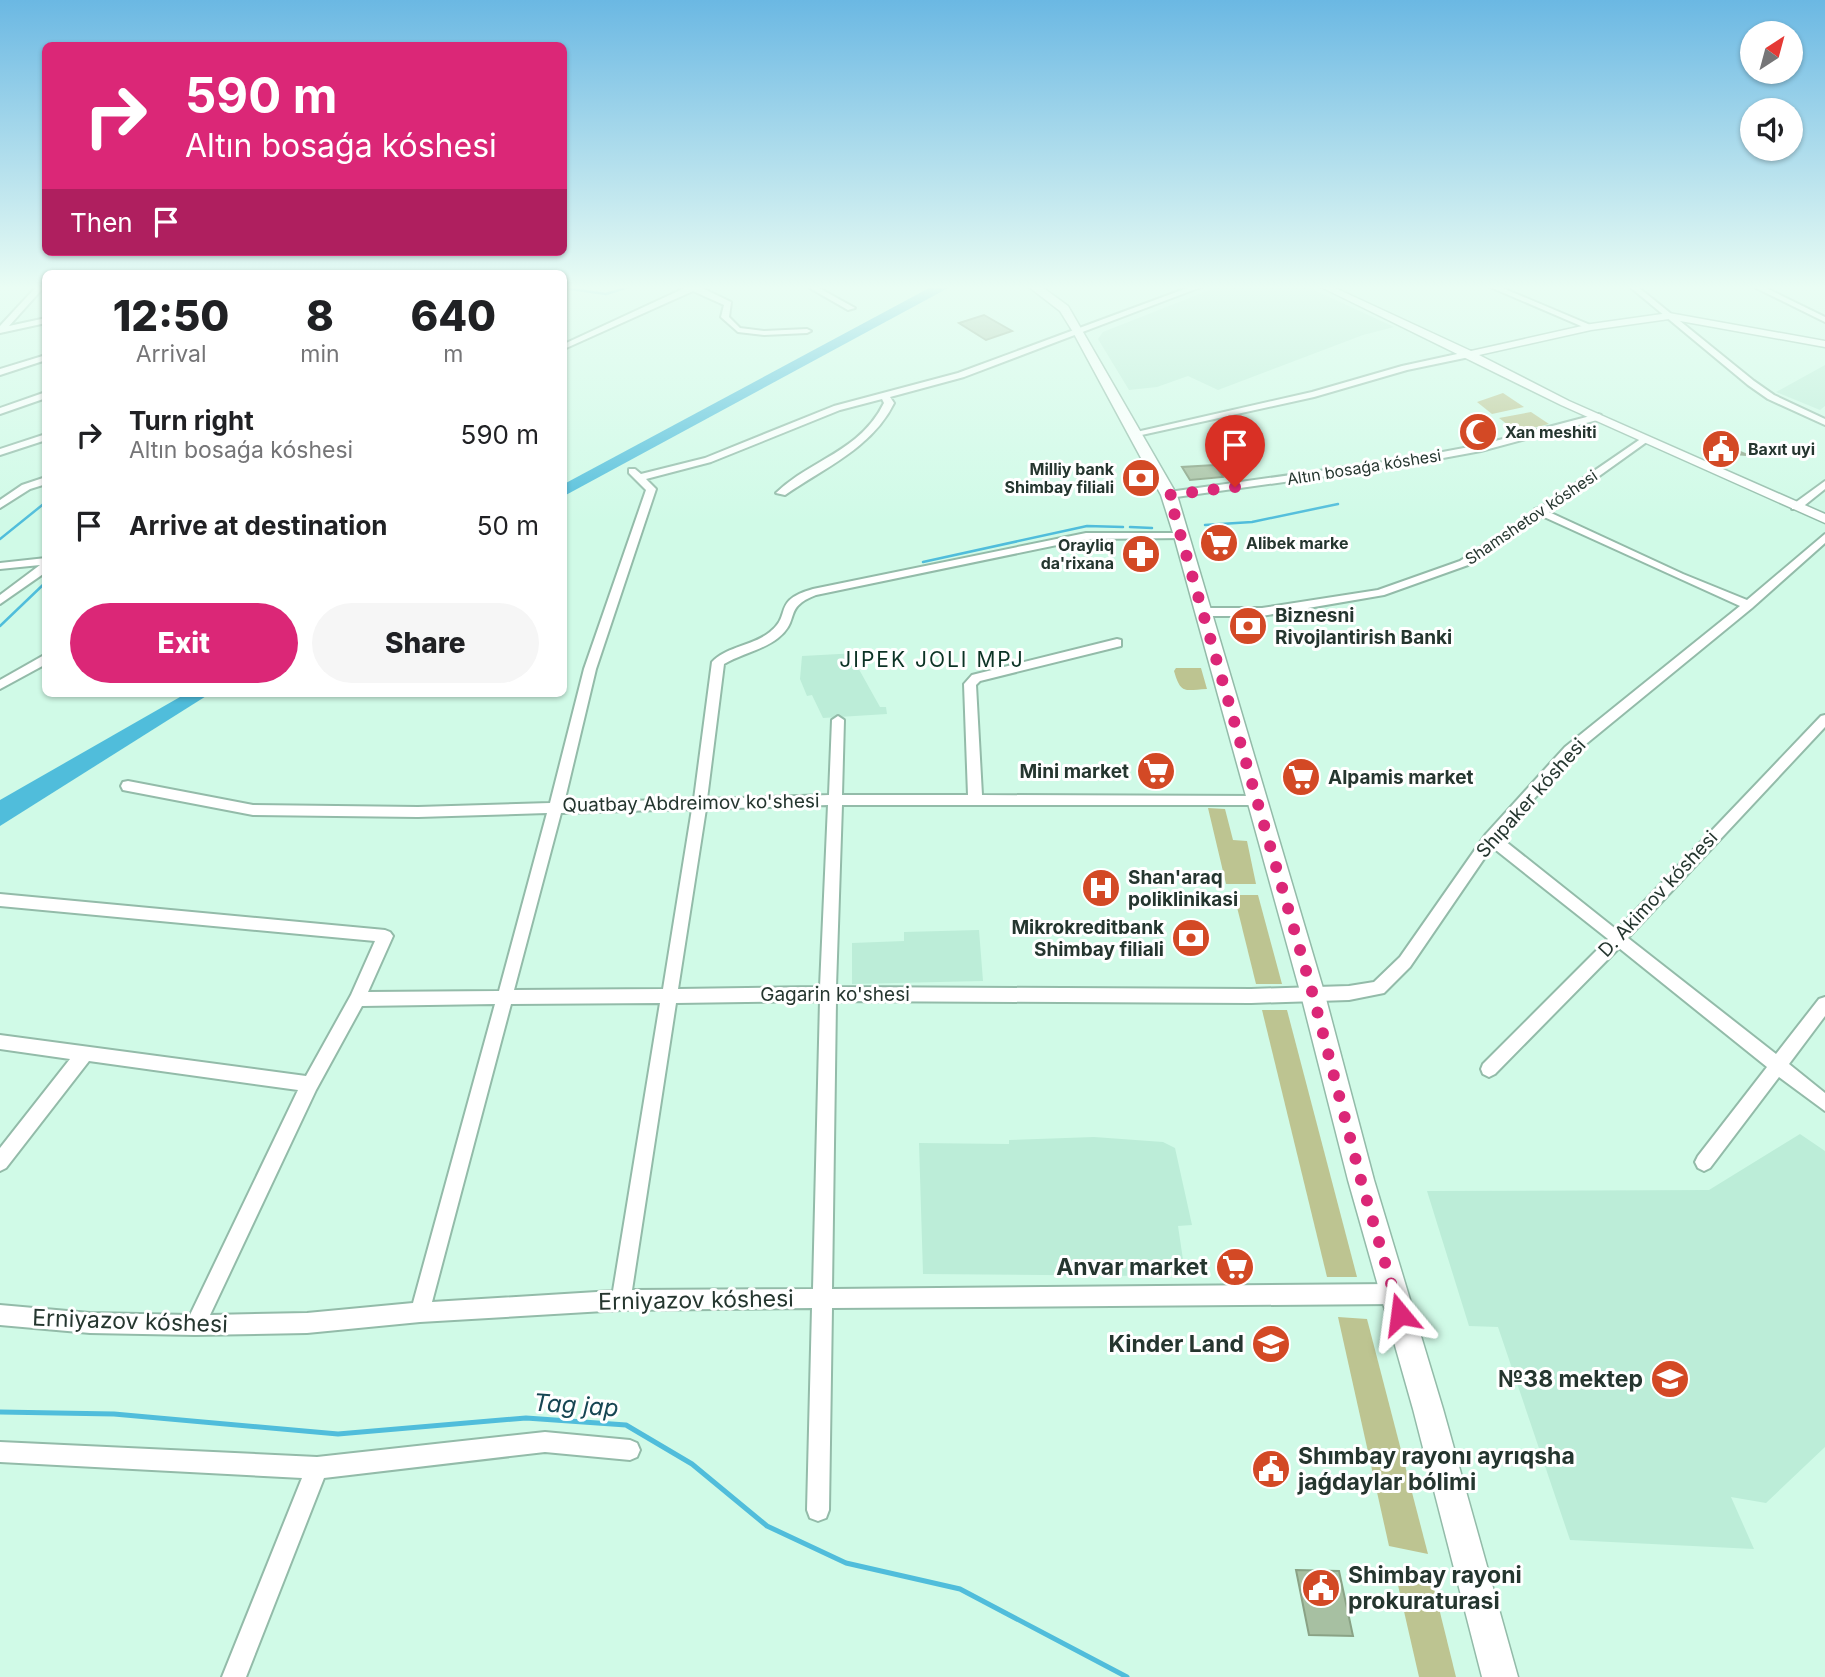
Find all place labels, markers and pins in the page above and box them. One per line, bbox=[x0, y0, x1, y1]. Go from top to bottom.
mosque icon: Xan meshiti bbox=[1457, 411, 1499, 453]
pin bbox=[1205, 415, 1265, 487]
place label: Xan meshiti bbox=[1505, 422, 1597, 442]
public building icon: Baxıt uyi bbox=[1700, 428, 1742, 470]
place label: Baxıt uyi bbox=[1748, 439, 1815, 459]
bank icon: Milliy bank Shimbay filiali bbox=[1120, 457, 1162, 499]
place label: Milliy bank Shimbay filiali bbox=[1004, 459, 1115, 497]
supermarket icon: Alibek marke bbox=[1198, 522, 1240, 564]
pharmacy icon: Orayliq da'rixana bbox=[1120, 533, 1162, 575]
place label: Alibek marke bbox=[1246, 533, 1348, 553]
place label: Orayliq da'rixana bbox=[1041, 535, 1114, 573]
place label: Biznesni Rivojlantirish Banki bbox=[1275, 604, 1452, 649]
bank icon: Biznesni Rivojlantirish Banki bbox=[1227, 605, 1269, 647]
supermarket icon: Mini market bbox=[1135, 750, 1177, 792]
supermarket icon: Alpamis market bbox=[1280, 756, 1322, 798]
place label: Mini market bbox=[1019, 760, 1129, 783]
place label: Alpamis market bbox=[1328, 766, 1473, 789]
place label: Shan'araq poliklinikasi bbox=[1128, 866, 1238, 911]
hospital icon: Shan'araq poliklinikasi bbox=[1080, 867, 1122, 909]
place label: Mikrokreditbank Shimbay filiali bbox=[1011, 916, 1164, 961]
bank icon: Mikrokreditbank Shimbay filiali bbox=[1170, 917, 1212, 959]
supermarket icon: Anvar market bbox=[1214, 1246, 1256, 1288]
place label: Anvar market bbox=[1056, 1253, 1209, 1281]
school or university icon: Kinder Land bbox=[1250, 1323, 1292, 1365]
place label: Kinder Land bbox=[1109, 1330, 1244, 1358]
school or university icon: №38 mektep bbox=[1649, 1358, 1691, 1400]
place label: №38 mektep bbox=[1498, 1365, 1643, 1393]
place label: Shımbay rayonı ayrıqsha jaǵdaylar bólimi bbox=[1297, 1442, 1575, 1496]
public building icon: Shımbay rayonı ayrıqsha jaǵdaylar bólimi bbox=[1250, 1448, 1292, 1490]
place label: Shimbay rayoni prokuraturasi bbox=[1348, 1561, 1522, 1615]
public building icon: Shimbay rayoni prokuraturasi bbox=[1300, 1567, 1342, 1609]

